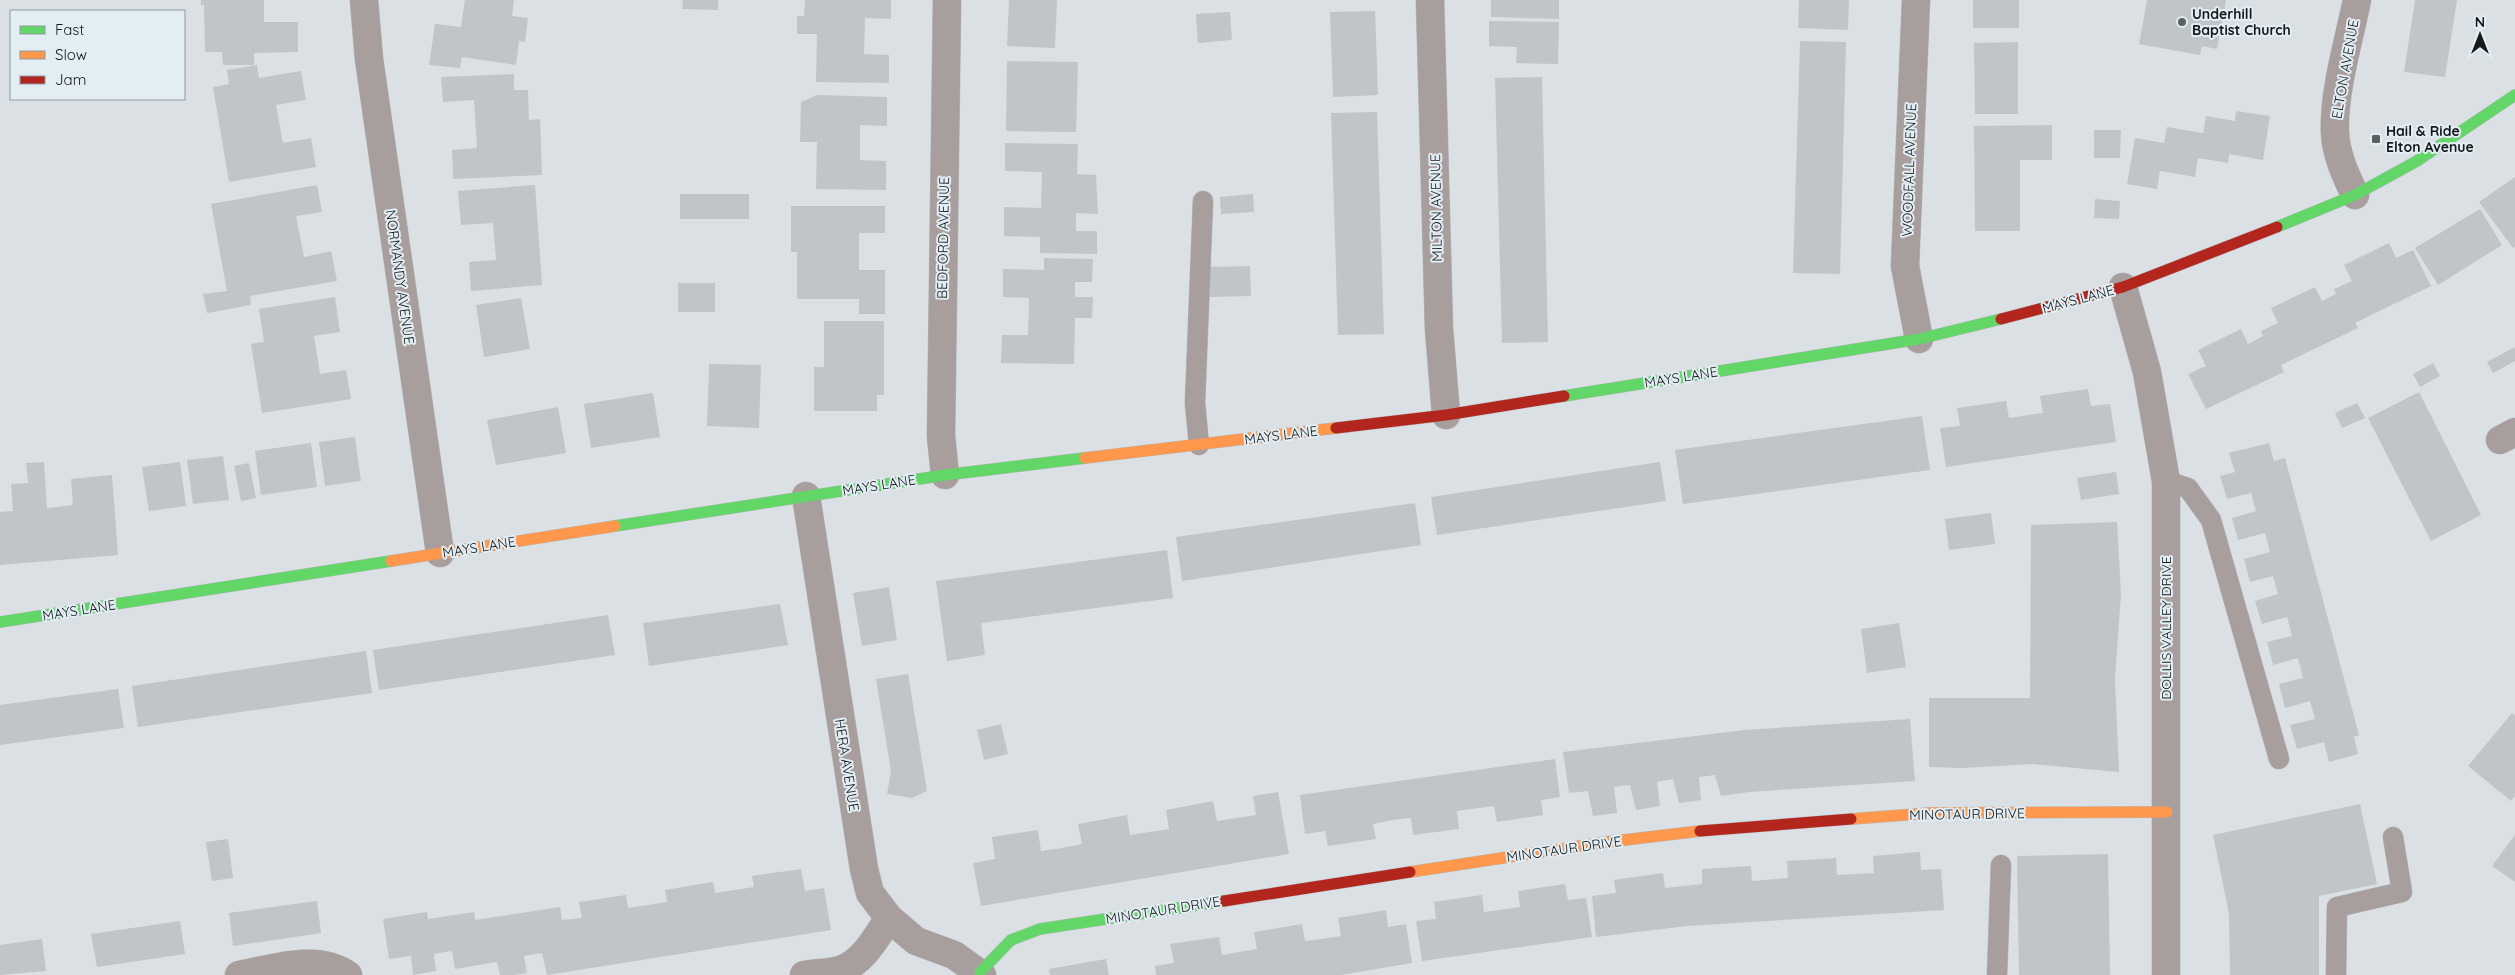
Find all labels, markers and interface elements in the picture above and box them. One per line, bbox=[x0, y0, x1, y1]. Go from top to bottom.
place label: Underhill Baptist Church bbox=[2192, 5, 2291, 39]
legend bbox=[10, 10, 185, 100]
north arrow bbox=[2455, 10, 2505, 60]
text: N bbox=[2475, 13, 2485, 31]
marker: Underhill Baptist Church bbox=[2176, 16, 2188, 28]
street label: ELTON AVENUE bbox=[2327, 18, 2363, 120]
text: Fast bbox=[55, 20, 84, 39]
text: Slow bbox=[55, 45, 87, 64]
text: Jam bbox=[55, 70, 86, 89]
street label: WOODFALL AVENUE bbox=[1898, 103, 1920, 237]
place label: Hail & Ride Elton Avenue bbox=[2386, 122, 2474, 156]
marker: Hail & Ride Elton Avenue bbox=[2370, 133, 2382, 145]
street label: MILTON AVENUE bbox=[1426, 154, 1446, 262]
street label: BEDFORD AVENUE bbox=[933, 177, 953, 299]
street label: NORMANDY AVENUE bbox=[382, 209, 418, 345]
street label: MAYS LANE bbox=[2040, 281, 2116, 317]
street label: MAYS LANE bbox=[1643, 362, 1719, 392]
street label: MAYS LANE bbox=[1243, 422, 1319, 448]
street label: MAYS LANE bbox=[841, 470, 917, 500]
street label: MAYS LANE bbox=[441, 532, 517, 562]
street label: DOLLIS VALLEY DRIVE bbox=[2157, 556, 2175, 700]
street label: MAYS LANE bbox=[41, 595, 117, 625]
street label: HERA AVENUE bbox=[831, 717, 863, 813]
street label: MINOTAUR DRIVE bbox=[1909, 804, 2025, 824]
street label: MINOTAUR DRIVE bbox=[1505, 832, 1623, 866]
street label: MINOTAUR DRIVE bbox=[1104, 892, 1222, 928]

